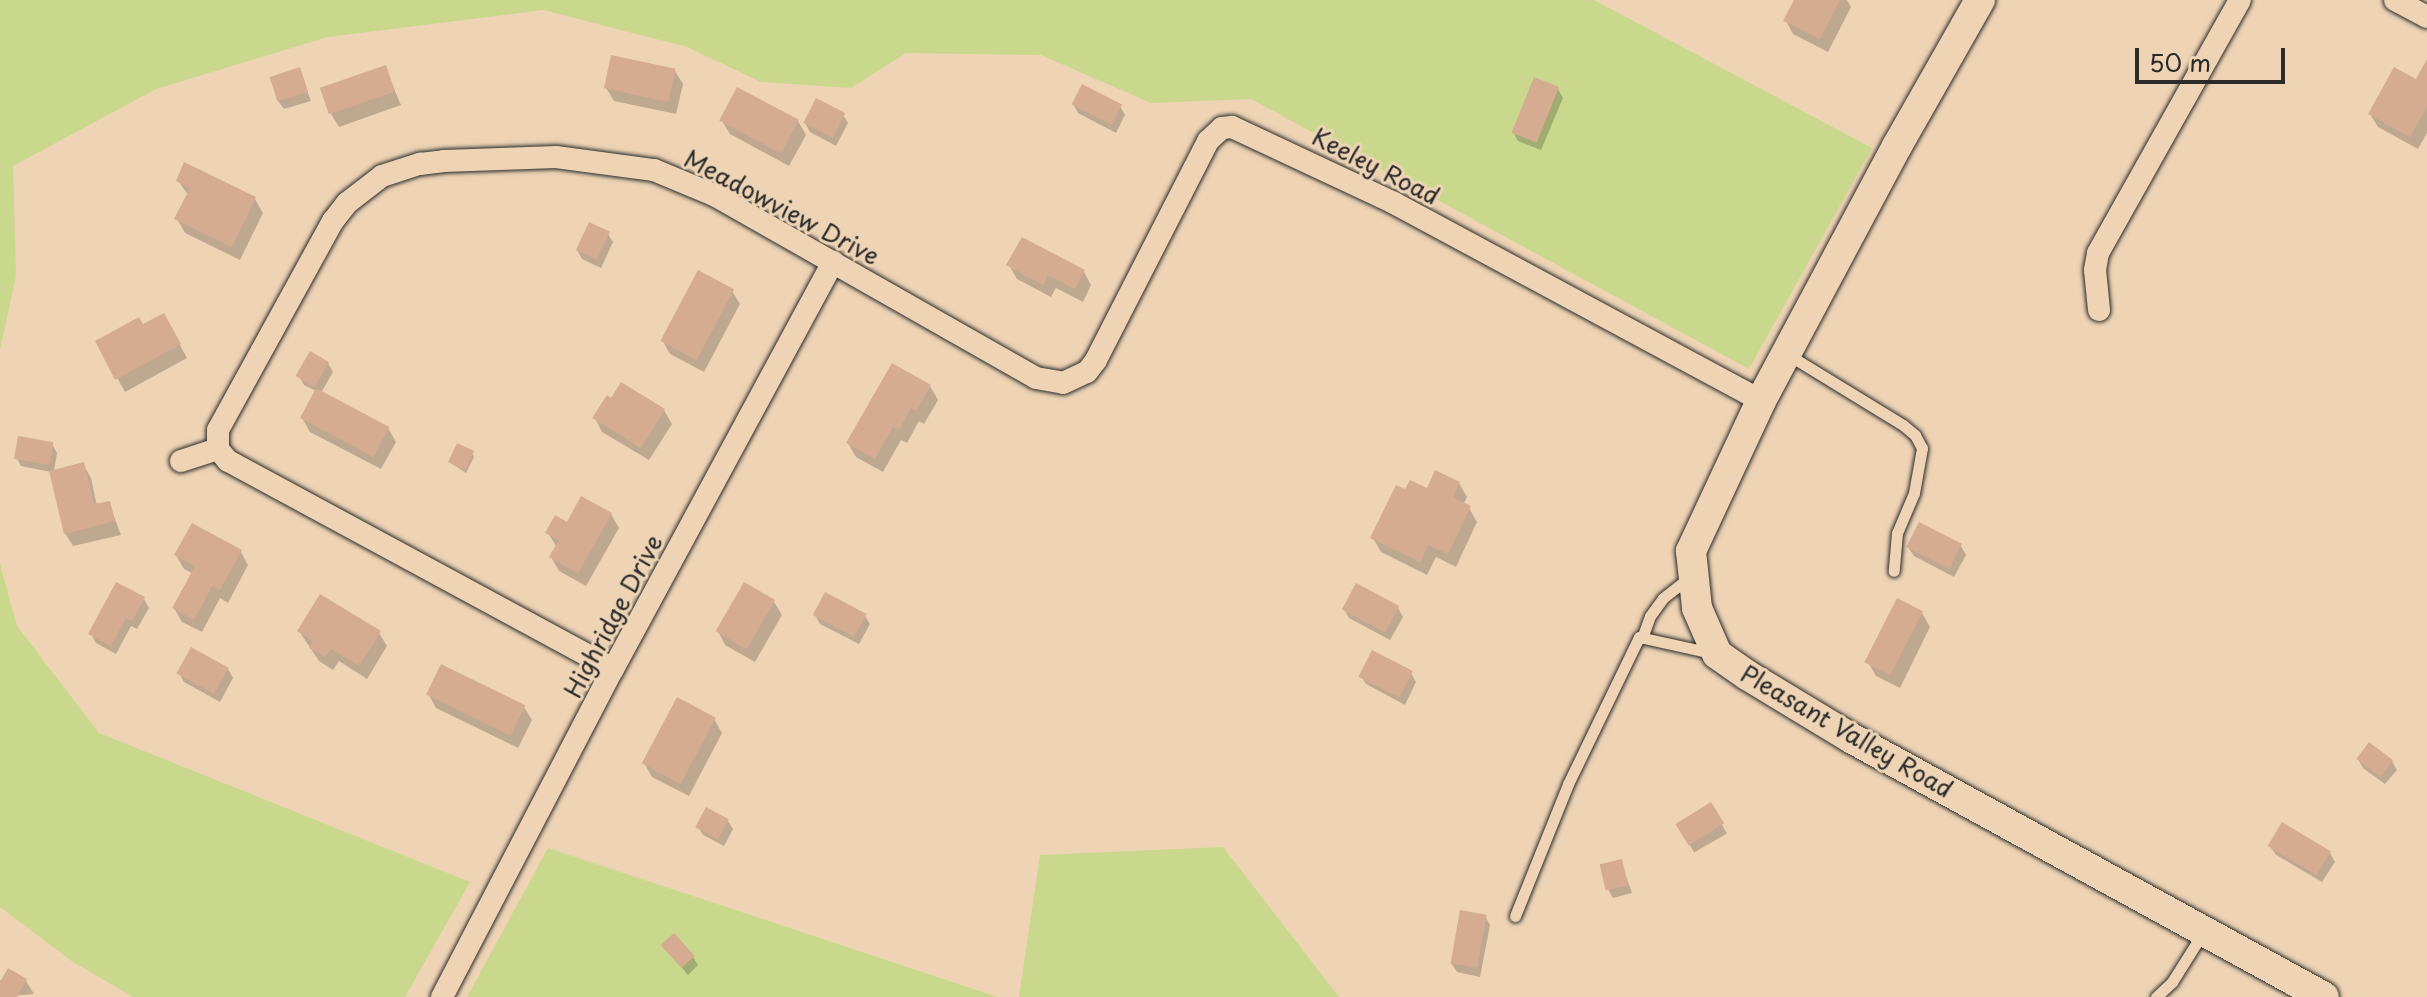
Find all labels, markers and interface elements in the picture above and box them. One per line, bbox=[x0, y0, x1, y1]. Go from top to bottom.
scale bar bbox=[2139, 32, 2289, 82]
text: 50 m bbox=[2149, 44, 2211, 80]
street label: Keeley Road bbox=[1307, 121, 1445, 211]
street label: Meadowview Drive bbox=[680, 143, 884, 271]
street label: Highridge Drive bbox=[558, 530, 668, 702]
street label: Pleasant Valley Road bbox=[1735, 658, 1959, 804]

